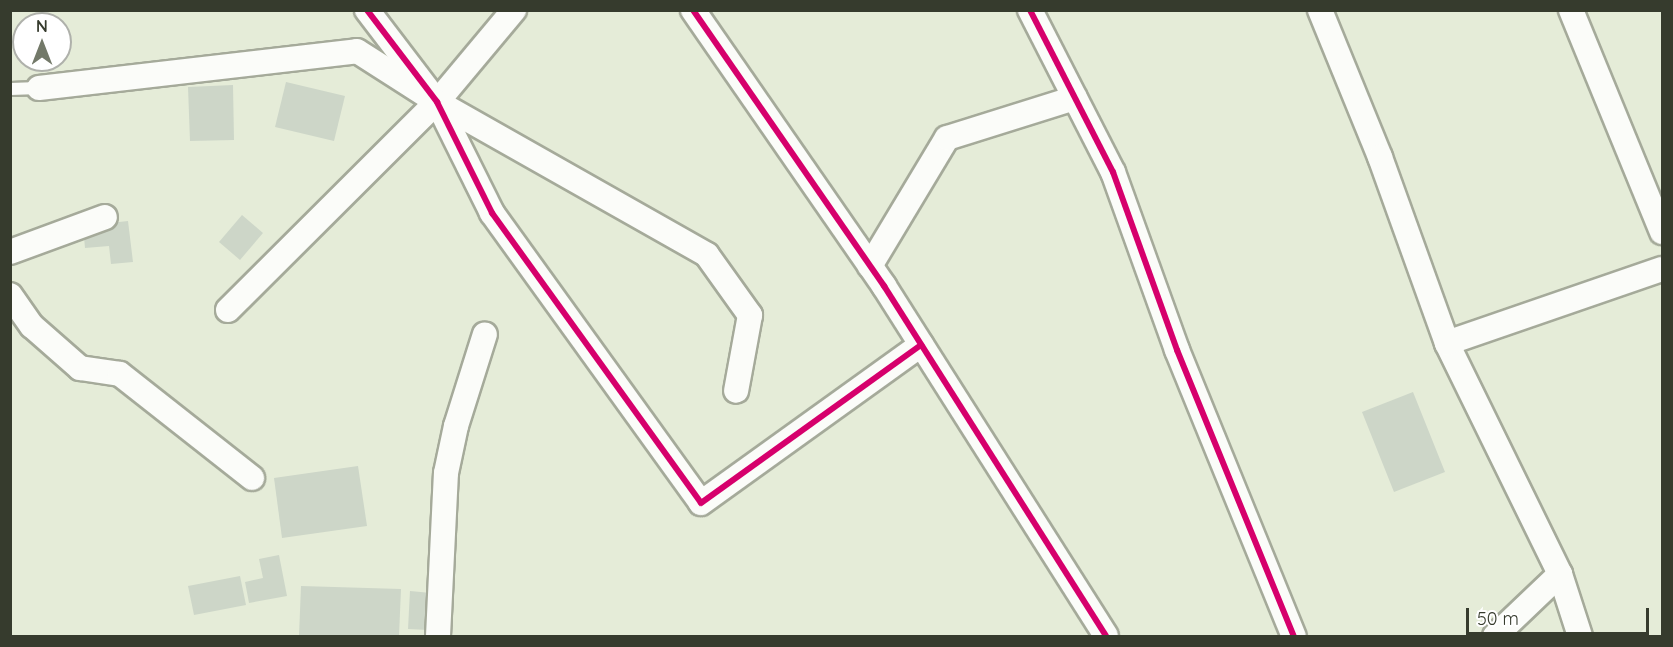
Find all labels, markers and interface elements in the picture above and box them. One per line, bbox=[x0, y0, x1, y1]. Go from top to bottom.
north arrow bbox=[12, 12, 72, 72]
text: N bbox=[36, 16, 48, 36]
scale bar bbox=[1469, 596, 1652, 634]
text: 50 m bbox=[1477, 607, 1519, 630]

